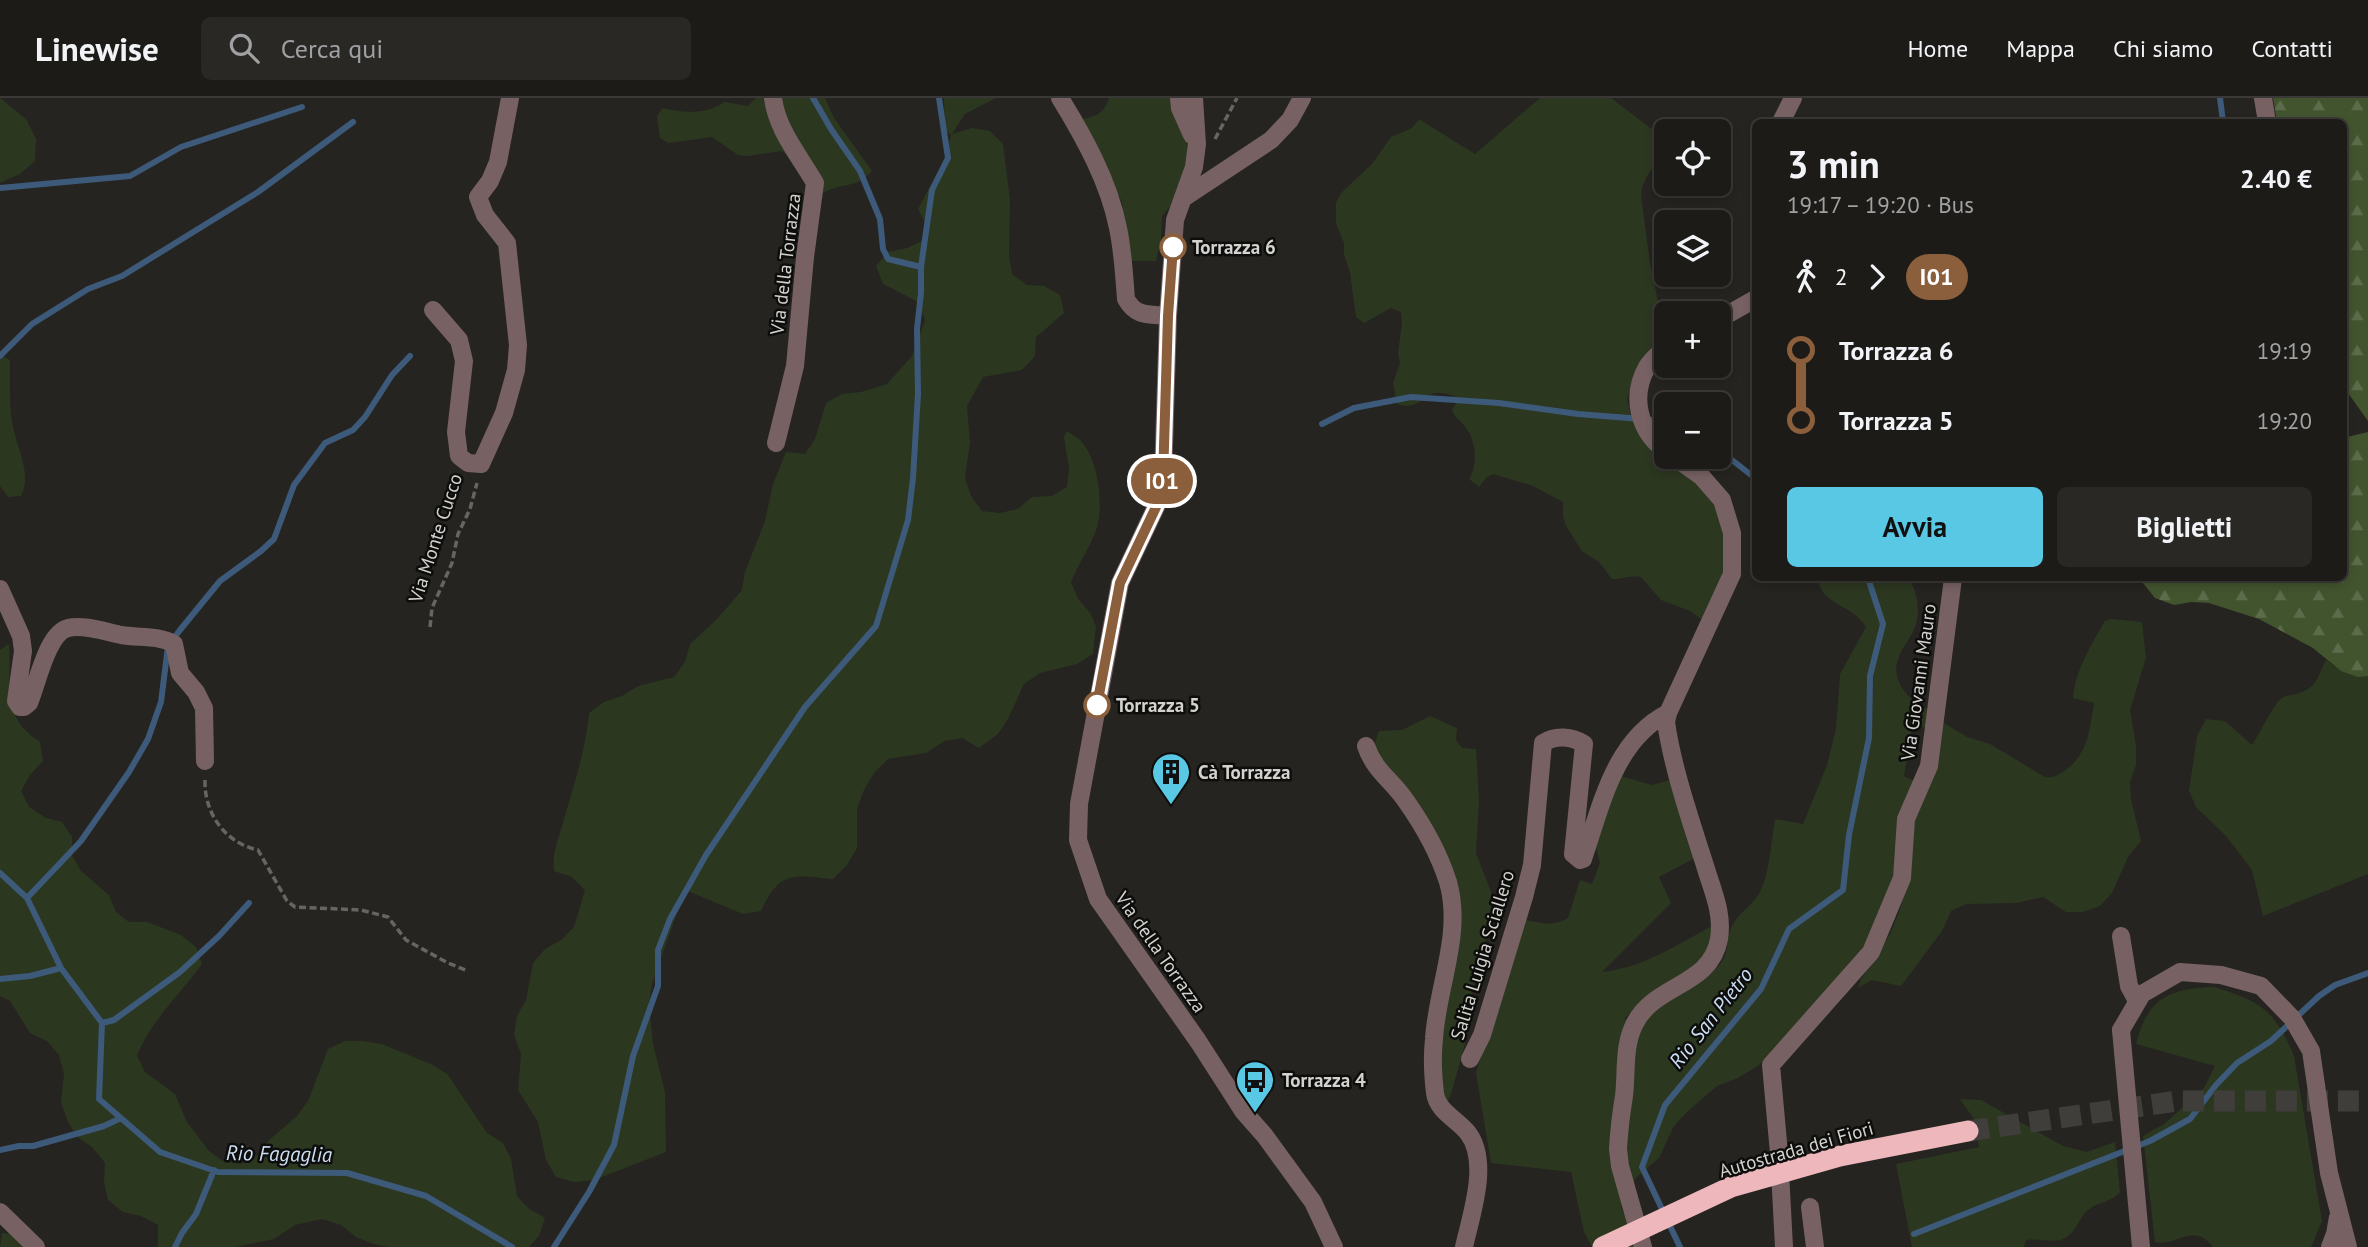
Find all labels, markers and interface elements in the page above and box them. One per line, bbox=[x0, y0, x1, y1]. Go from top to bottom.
search box bbox=[201, 17, 691, 80]
text: Linewise bbox=[35, 27, 159, 70]
icon: search bbox=[225, 29, 263, 67]
text: Cerca qui bbox=[281, 32, 383, 65]
text: Home bbox=[1907, 33, 1968, 64]
text: Mappa bbox=[2006, 33, 2075, 64]
text: Chi siamo bbox=[2113, 33, 2213, 64]
text: Contatti bbox=[2251, 33, 2333, 64]
map controls bbox=[1654, 119, 1731, 469]
button: locate bbox=[1654, 119, 1731, 196]
text: 3 min bbox=[1787, 139, 1880, 188]
text: 2.40 € bbox=[2240, 162, 2312, 195]
text: 19:17 – 19:20 · Bus bbox=[1787, 190, 1974, 219]
street label: Via della Torrazza bbox=[764, 192, 806, 337]
button: layers bbox=[1654, 210, 1731, 287]
marker: Torrazza 6 bbox=[1160, 234, 1186, 260]
place label: Torrazza 6 bbox=[1192, 235, 1276, 259]
icon: walk bbox=[1787, 258, 1825, 296]
icon: forward bbox=[1858, 258, 1896, 296]
text: I01 bbox=[1920, 261, 1954, 292]
text: 2 bbox=[1835, 262, 1848, 291]
button: + bbox=[1654, 301, 1731, 378]
text: Torrazza 6 bbox=[1839, 334, 1954, 367]
text: 19:19 bbox=[2257, 336, 2312, 365]
button: − bbox=[1654, 392, 1731, 469]
text: Torrazza 5 bbox=[1839, 404, 1954, 437]
text: 19:20 bbox=[2257, 406, 2312, 435]
line badge: I01 bbox=[1122, 458, 1202, 504]
text: I01 bbox=[1145, 465, 1179, 496]
street label: Via Monte Cucco bbox=[403, 470, 467, 606]
button: Avvia bbox=[1787, 487, 2043, 567]
button: Biglietti bbox=[2057, 487, 2312, 567]
street label: Via Giovanni Mauro bbox=[1895, 602, 1941, 763]
marker: Torrazza 5 bbox=[1084, 692, 1110, 718]
place label: Torrazza 5 bbox=[1116, 693, 1200, 717]
building icon: Cà Torrazza bbox=[1150, 751, 1192, 806]
place label: Cà Torrazza bbox=[1198, 760, 1290, 784]
street label: Salita Luigia Sciallero bbox=[1445, 867, 1519, 1043]
street label: Via della Torrazza bbox=[1110, 886, 1212, 1017]
water label: Rio San Pietro bbox=[1663, 962, 1758, 1074]
bus stop icon: Torrazza 4 bbox=[1234, 1059, 1276, 1114]
place label: Torrazza 4 bbox=[1282, 1068, 1366, 1092]
street label: Autostrada dei Fiori bbox=[1716, 1115, 1876, 1183]
water label: Rio Fagaglia bbox=[226, 1139, 333, 1168]

